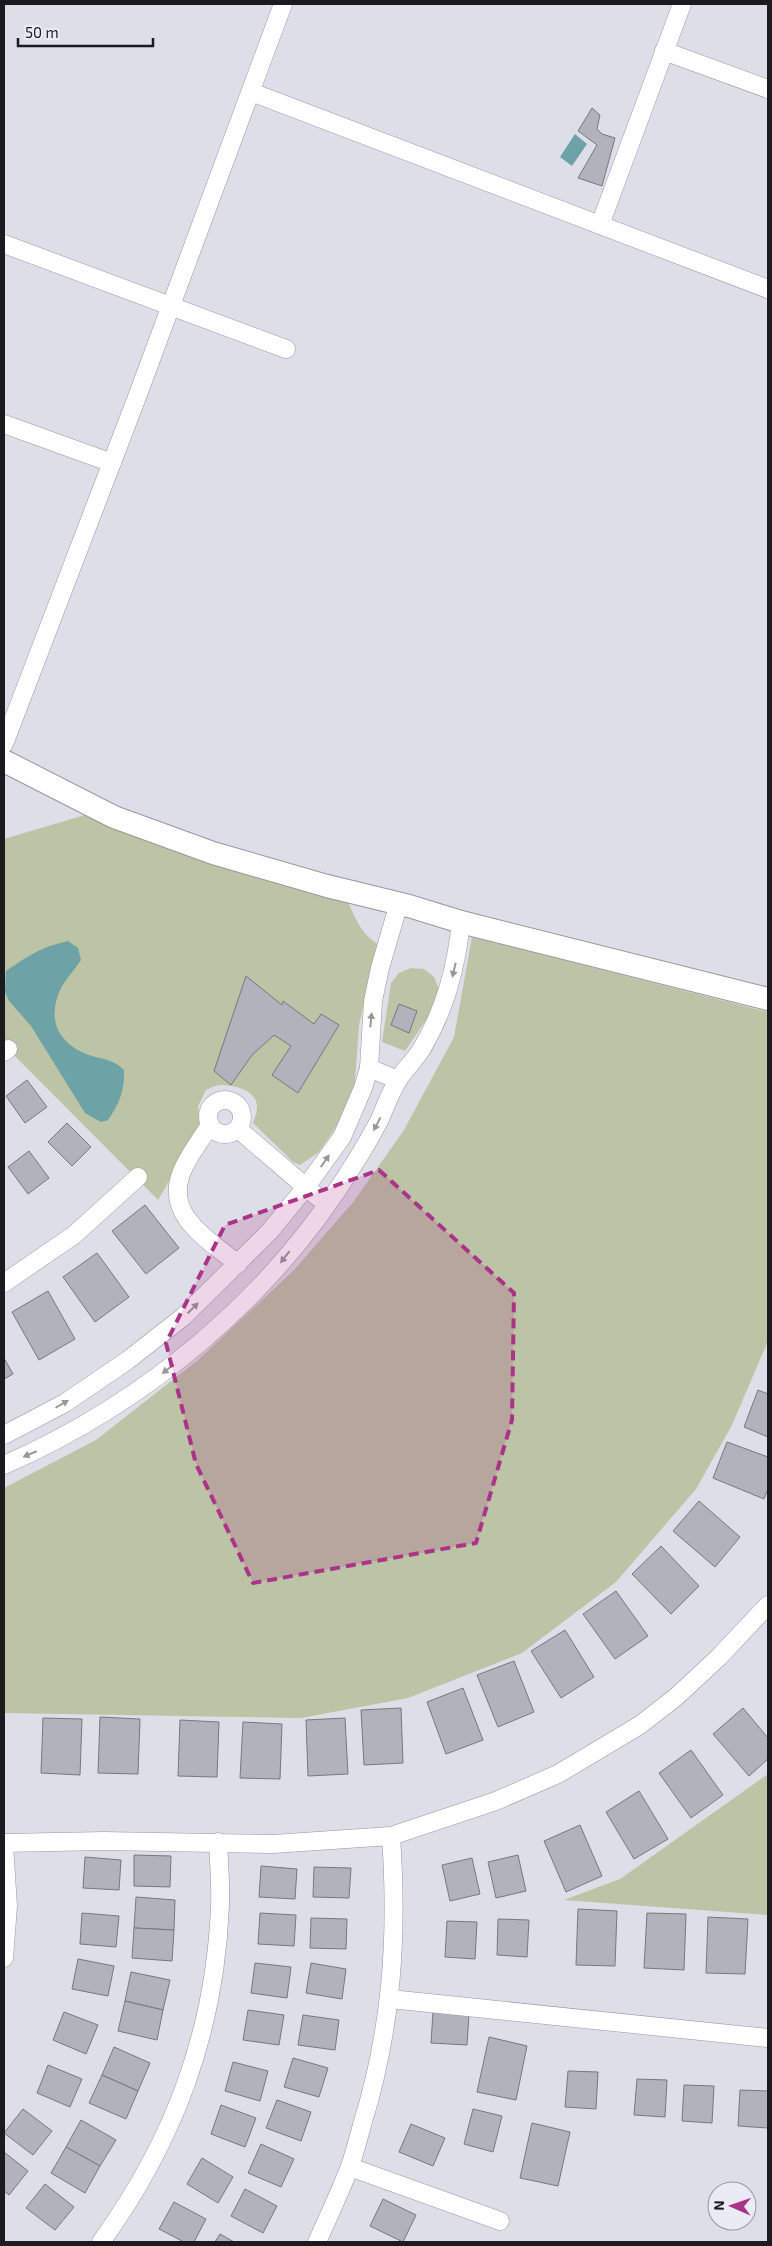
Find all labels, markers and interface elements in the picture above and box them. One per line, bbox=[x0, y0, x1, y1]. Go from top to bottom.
scale bar bbox=[18, 15, 152, 47]
text: 50 m bbox=[25, 23, 59, 41]
one-way arrow bbox=[450, 962, 458, 977]
one-way arrow bbox=[367, 1011, 375, 1027]
one-way arrow bbox=[373, 1116, 381, 1131]
one-way arrow bbox=[320, 1155, 330, 1168]
one-way arrow bbox=[280, 1250, 291, 1263]
one-way arrow bbox=[186, 1302, 198, 1314]
one-way arrow bbox=[161, 1364, 175, 1374]
one-way arrow bbox=[56, 1400, 69, 1409]
one-way arrow bbox=[22, 1450, 37, 1458]
north arrow bbox=[707, 2181, 757, 2231]
text: N bbox=[710, 2200, 727, 2211]

